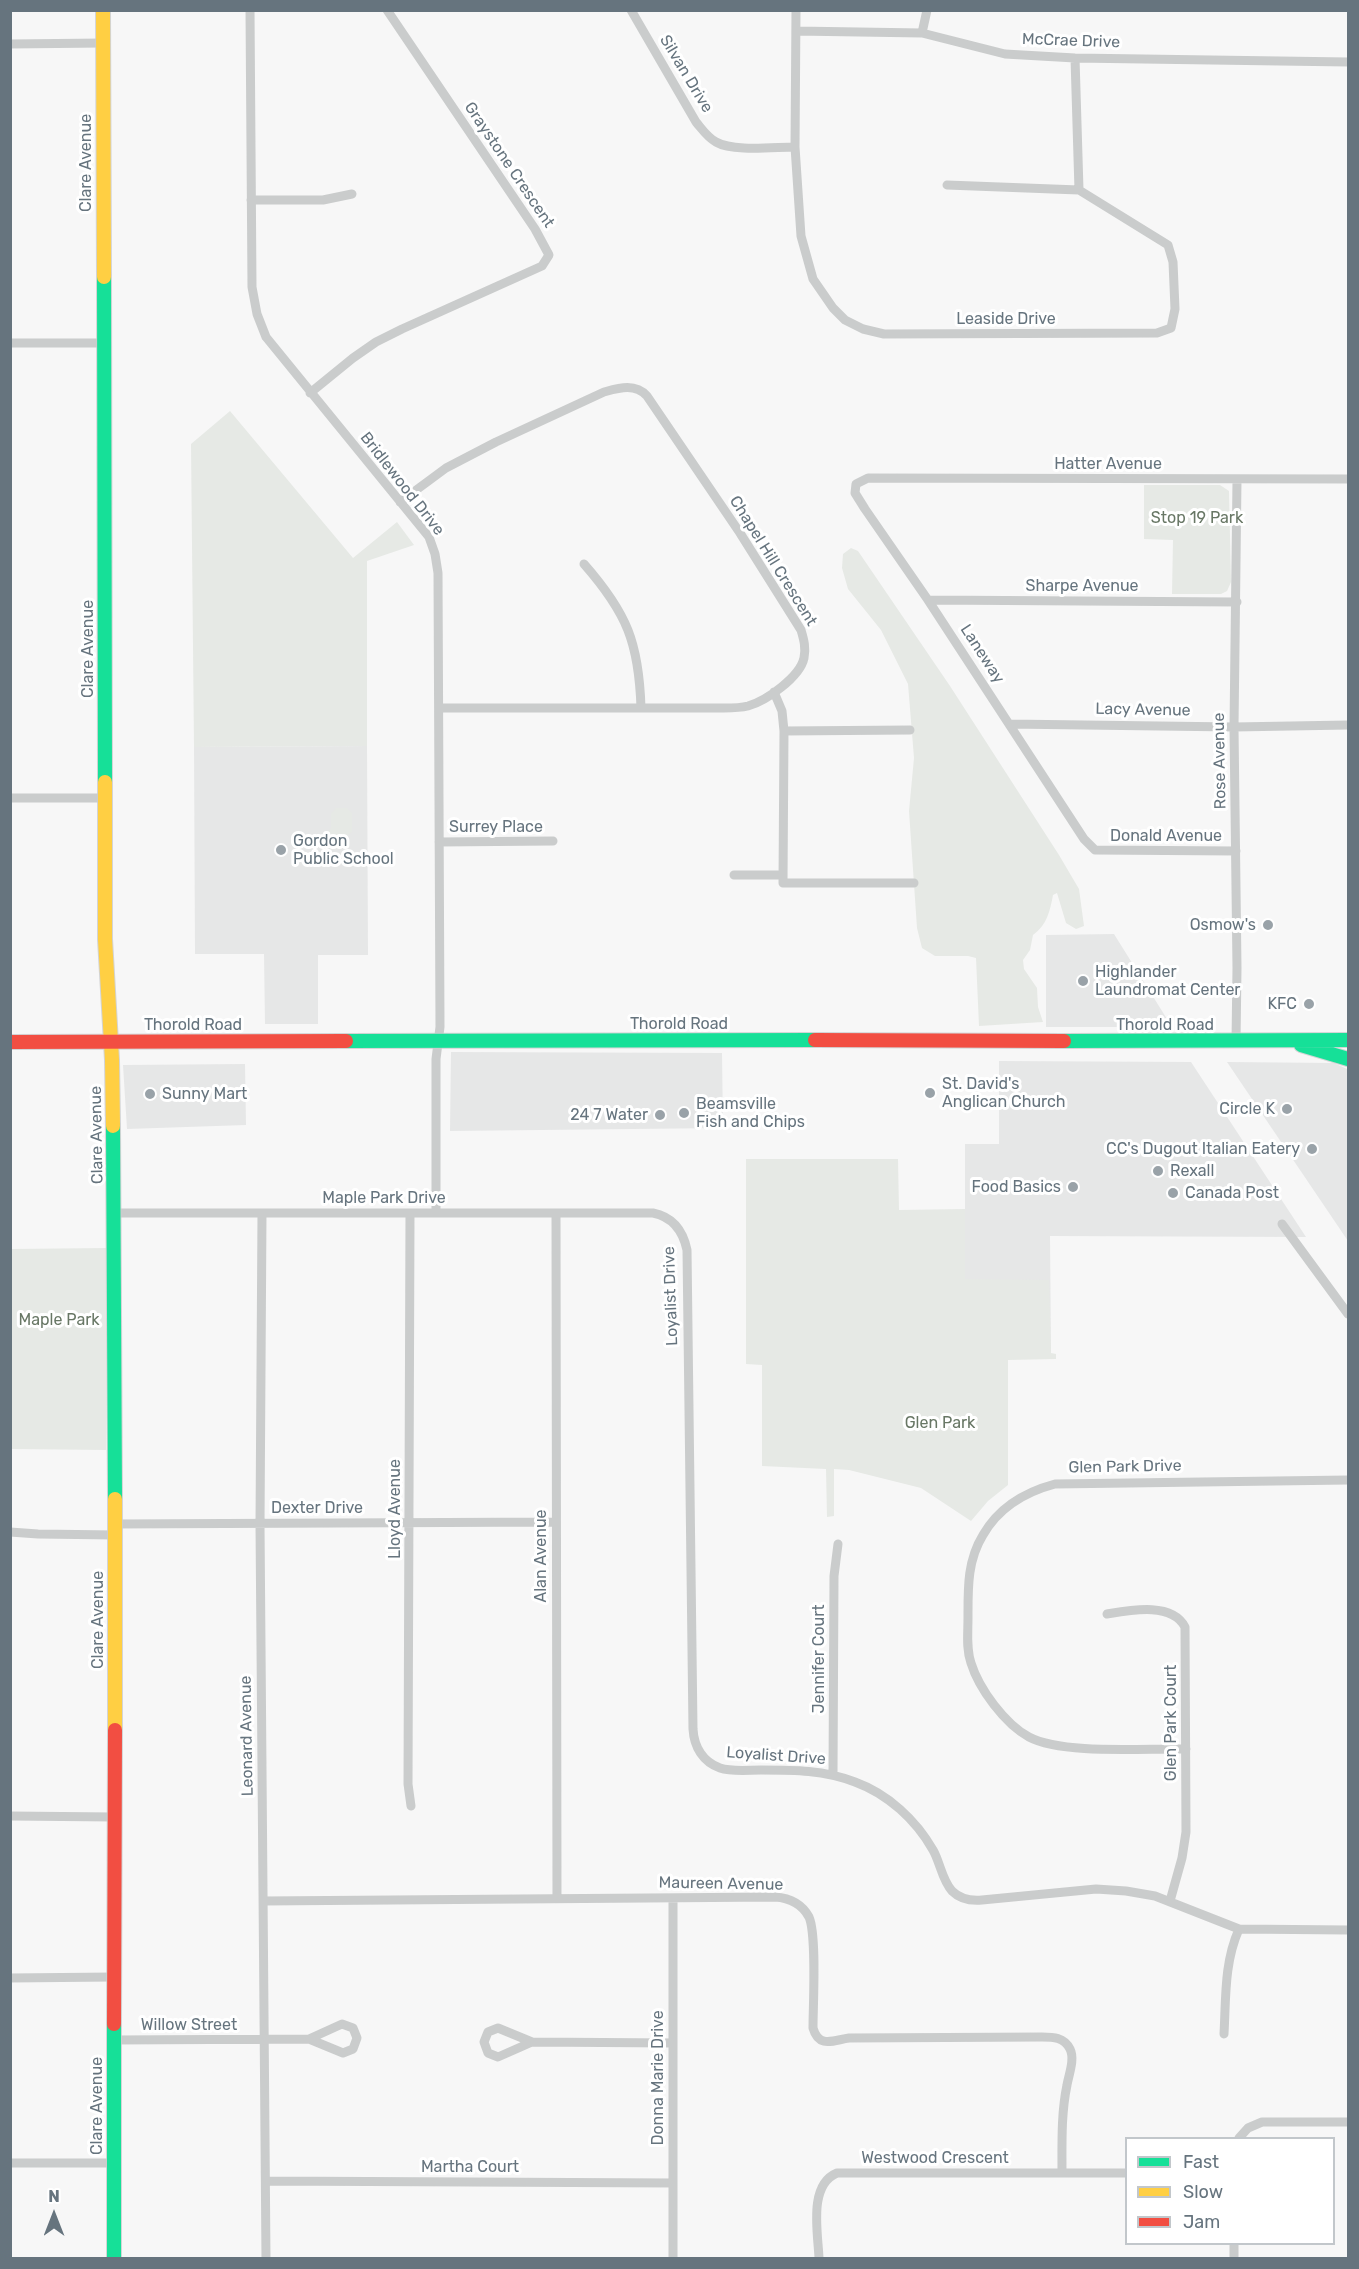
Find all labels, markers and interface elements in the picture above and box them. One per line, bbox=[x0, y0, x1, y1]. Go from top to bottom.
street label: McCrae Drive bbox=[1022, 30, 1120, 52]
street label: Silvan Drive bbox=[655, 32, 717, 116]
street label: Graystone Crescent bbox=[460, 98, 558, 232]
street label: Clare Avenue bbox=[76, 114, 96, 212]
street label: Leaside Drive bbox=[956, 309, 1056, 329]
street label: Bridlewood Drive bbox=[356, 429, 448, 539]
street label: Hatter Avenue bbox=[1054, 454, 1162, 474]
street label: Chapel Hill Crescent bbox=[725, 492, 821, 630]
park label: Stop 19 Park bbox=[1151, 508, 1243, 528]
street label: Sharpe Avenue bbox=[1025, 576, 1139, 596]
street label: Clare Avenue bbox=[78, 600, 98, 698]
street label: Laneway bbox=[956, 621, 1008, 687]
street label: Lacy Avenue bbox=[1095, 700, 1191, 720]
street label: Rose Avenue bbox=[1210, 713, 1230, 809]
street label: Surrey Place bbox=[449, 817, 543, 837]
street label: Donald Avenue bbox=[1110, 826, 1222, 846]
place label: Gordon Public School bbox=[293, 831, 394, 869]
marker: Gordon Public School bbox=[274, 843, 288, 857]
place label: Osmow's bbox=[1190, 915, 1256, 935]
marker: Osmow's bbox=[1261, 918, 1275, 932]
place label: Highlander Laundromat Center bbox=[1095, 962, 1240, 1000]
marker: Highlander Laundromat Center bbox=[1076, 974, 1090, 988]
place label: KFC bbox=[1267, 994, 1297, 1014]
marker: KFC bbox=[1302, 997, 1316, 1011]
street label: Thorold Road bbox=[630, 1014, 728, 1034]
street label: Thorold Road bbox=[144, 1015, 242, 1035]
street label: Thorold Road bbox=[1116, 1015, 1214, 1035]
place label: St. David's Anglican Church bbox=[942, 1074, 1066, 1112]
place label: Sunny Mart bbox=[162, 1084, 247, 1104]
street label: Clare Avenue bbox=[87, 1086, 107, 1184]
marker: St. David's Anglican Church bbox=[923, 1086, 937, 1100]
marker: Sunny Mart bbox=[143, 1087, 157, 1101]
place label: Beamsville Fish and Chips bbox=[696, 1094, 805, 1132]
place label: Circle K bbox=[1219, 1099, 1275, 1119]
marker: Circle K bbox=[1280, 1102, 1294, 1116]
place label: 24 7 Water bbox=[570, 1105, 648, 1125]
marker: Beamsville Fish and Chips bbox=[677, 1106, 691, 1120]
marker: 24 7 Water bbox=[653, 1108, 667, 1122]
place label: CC's Dugout Italian Eatery bbox=[1106, 1139, 1300, 1159]
marker: CC's Dugout Italian Eatery bbox=[1305, 1142, 1319, 1156]
place label: Rexall bbox=[1170, 1161, 1214, 1181]
marker: Rexall bbox=[1151, 1164, 1165, 1178]
place label: Food Basics bbox=[971, 1177, 1061, 1197]
marker: Food Basics bbox=[1066, 1180, 1080, 1194]
place label: Canada Post bbox=[1185, 1183, 1279, 1203]
marker: Canada Post bbox=[1166, 1186, 1180, 1200]
street label: Maple Park Drive bbox=[322, 1188, 446, 1208]
street label: Loyalist Drive bbox=[660, 1246, 682, 1346]
park label: Maple Park bbox=[18, 1310, 100, 1330]
park label: Glen Park bbox=[905, 1413, 975, 1433]
street label: Glen Park Drive bbox=[1068, 1456, 1182, 1478]
street label: Lloyd Avenue bbox=[385, 1459, 405, 1559]
street label: Dexter Drive bbox=[271, 1498, 363, 1518]
street label: Alan Avenue bbox=[531, 1509, 551, 1603]
street label: Clare Avenue bbox=[88, 1571, 108, 1669]
street label: Jennifer Court bbox=[809, 1604, 829, 1714]
street label: Glen Park Court bbox=[1161, 1665, 1181, 1781]
street label: Leonard Avenue bbox=[236, 1675, 258, 1797]
street label: Loyalist Drive bbox=[726, 1743, 826, 1769]
street label: Maureen Avenue bbox=[659, 1873, 783, 1895]
street label: Donna Marie Drive bbox=[648, 2010, 668, 2146]
street label: Willow Street bbox=[141, 2015, 237, 2035]
street label: Clare Avenue bbox=[87, 2057, 107, 2155]
legend bbox=[1125, 2137, 1335, 2245]
street label: Westwood Crescent bbox=[861, 2148, 1009, 2168]
text: Fast bbox=[1183, 2151, 1219, 2173]
street label: Martha Court bbox=[421, 2157, 519, 2177]
text: Slow bbox=[1183, 2181, 1223, 2203]
north arrow bbox=[24, 2185, 84, 2245]
text: N bbox=[48, 2187, 60, 2206]
text: Jam bbox=[1183, 2211, 1220, 2233]

